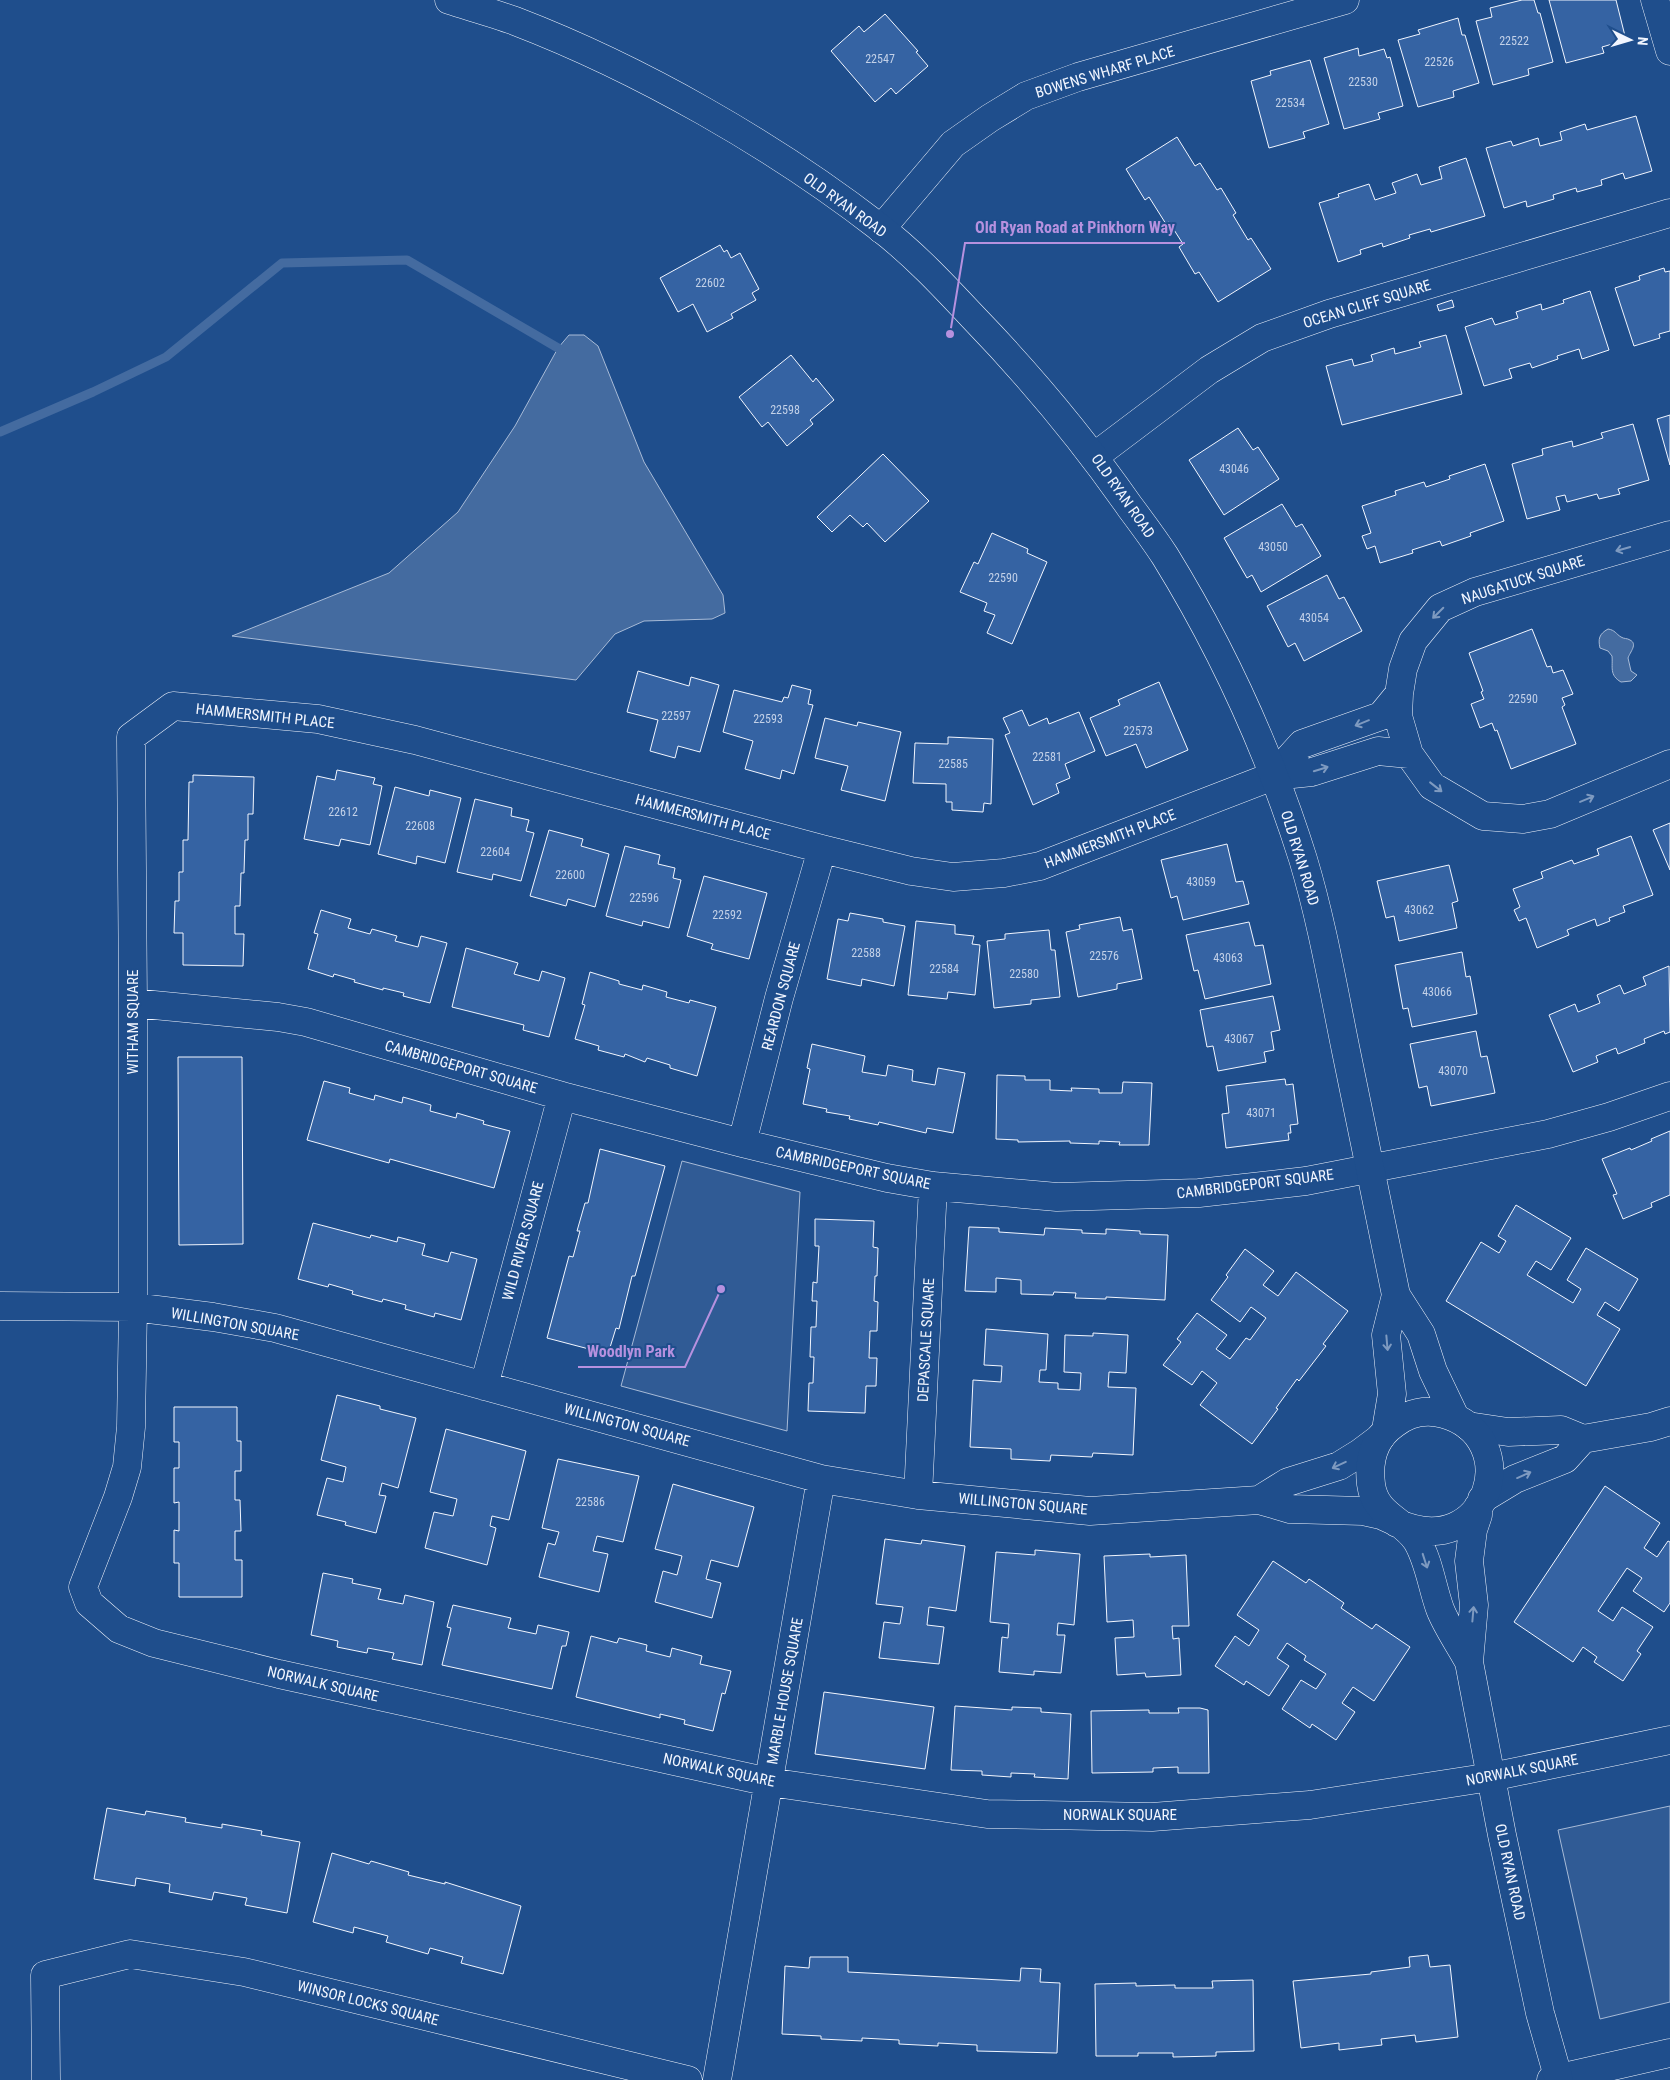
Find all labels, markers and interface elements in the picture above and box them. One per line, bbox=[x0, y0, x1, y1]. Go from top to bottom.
north arrow bbox=[1605, 15, 1655, 65]
house number: 22522 bbox=[1499, 34, 1529, 48]
text: N bbox=[1635, 36, 1651, 46]
street label: BOWENS WHARF PLACE bbox=[1033, 42, 1177, 102]
house number: 22547 bbox=[865, 52, 895, 66]
house number: 22526 bbox=[1424, 55, 1454, 69]
house number: 22530 bbox=[1348, 75, 1378, 89]
house number: 22534 bbox=[1275, 96, 1305, 110]
street label: OLD RYAN ROAD bbox=[800, 169, 890, 241]
callout: Old Ryan Road at Pinkhorn Way bbox=[965, 212, 1185, 243]
text: Old Ryan Road at Pinkhorn Way bbox=[975, 218, 1175, 237]
house number: 22602 bbox=[695, 276, 725, 290]
street label: OCEAN CLIFF SQUARE bbox=[1301, 276, 1433, 332]
house number: 22598 bbox=[770, 403, 800, 417]
street label: OLD RYAN ROAD bbox=[1087, 451, 1159, 541]
house number: 43046 bbox=[1219, 462, 1249, 476]
house number: 43050 bbox=[1258, 540, 1288, 554]
one-way arrow bbox=[1616, 545, 1632, 554]
street label: NAUGATUCK SQUARE bbox=[1459, 552, 1587, 608]
house number: 22590 bbox=[988, 571, 1018, 585]
one-way arrow bbox=[1432, 607, 1444, 619]
house number: 43054 bbox=[1299, 611, 1329, 625]
house number: 22590 bbox=[1508, 692, 1538, 706]
street label: HAMMERSMITH PLACE bbox=[195, 700, 335, 732]
house number: 22597 bbox=[661, 709, 691, 723]
house number: 22593 bbox=[753, 712, 783, 726]
one-way arrow bbox=[1355, 719, 1370, 729]
house number: 22573 bbox=[1123, 724, 1153, 738]
house number: 22581 bbox=[1032, 750, 1062, 764]
house number: 22585 bbox=[938, 757, 968, 771]
one-way arrow bbox=[1313, 764, 1329, 774]
one-way arrow bbox=[1429, 782, 1442, 793]
street label: HAMMERSMITH PLACE bbox=[633, 790, 773, 844]
one-way arrow bbox=[1579, 794, 1594, 804]
house number: 22612 bbox=[328, 805, 358, 819]
street label: HAMMERSMITH PLACE bbox=[1042, 806, 1178, 872]
street label: OLD RYAN ROAD bbox=[1277, 808, 1323, 908]
house number: 22608 bbox=[405, 819, 435, 833]
house number: 22604 bbox=[480, 845, 510, 859]
house number: 22600 bbox=[555, 868, 585, 882]
house number: 43059 bbox=[1186, 875, 1216, 889]
house number: 22596 bbox=[629, 891, 659, 905]
house number: 43062 bbox=[1404, 903, 1434, 917]
house number: 22592 bbox=[712, 908, 742, 922]
street label: REARDON SQUARE bbox=[758, 940, 804, 1052]
house number: 22588 bbox=[851, 946, 881, 960]
house number: 22576 bbox=[1089, 949, 1119, 963]
house number: 43063 bbox=[1213, 951, 1243, 965]
house number: 22584 bbox=[929, 962, 959, 976]
house number: 22580 bbox=[1009, 967, 1039, 981]
street label: WITHAM SQUARE bbox=[124, 970, 142, 1074]
house number: 43066 bbox=[1422, 985, 1452, 999]
house number: 43067 bbox=[1224, 1032, 1254, 1046]
street label: CAMBRIDGEPORT SQUARE bbox=[383, 1037, 539, 1097]
house number: 43070 bbox=[1438, 1064, 1468, 1078]
house number: 43071 bbox=[1246, 1106, 1276, 1120]
street label: CAMBRIDGEPORT SQUARE bbox=[774, 1143, 932, 1193]
street label: CAMBRIDGEPORT SQUARE bbox=[1175, 1165, 1335, 1203]
street label: WILD RIVER SQUARE bbox=[498, 1180, 548, 1302]
street label: DEPASCALE SQUARE bbox=[914, 1278, 938, 1402]
street label: WILLINGTON SQUARE bbox=[170, 1304, 300, 1344]
one-way arrow bbox=[1383, 1334, 1392, 1350]
callout: Woodlyn Park bbox=[578, 1336, 685, 1367]
text: Woodlyn Park bbox=[587, 1342, 675, 1361]
street label: WILLINGTON SQUARE bbox=[562, 1400, 692, 1450]
one-way arrow bbox=[1332, 1460, 1347, 1470]
one-way arrow bbox=[1516, 1469, 1531, 1479]
street label: WILLINGTON SQUARE bbox=[958, 1489, 1088, 1519]
house number: 22586 bbox=[575, 1495, 605, 1509]
one-way arrow bbox=[1421, 1552, 1430, 1568]
one-way arrow bbox=[1469, 1606, 1478, 1622]
street label: MARBLE HOUSE SQUARE bbox=[763, 1616, 807, 1766]
street label: NORWALK SQUARE bbox=[265, 1662, 381, 1706]
street label: NORWALK SQUARE bbox=[661, 1749, 777, 1791]
street label: NORWALK SQUARE bbox=[1464, 1750, 1580, 1790]
street label: NORWALK SQUARE bbox=[1063, 1806, 1177, 1824]
street label: OLD RYAN ROAD bbox=[1491, 1822, 1529, 1922]
street label: WINSOR LOCKS SQUARE bbox=[295, 1977, 441, 2029]

